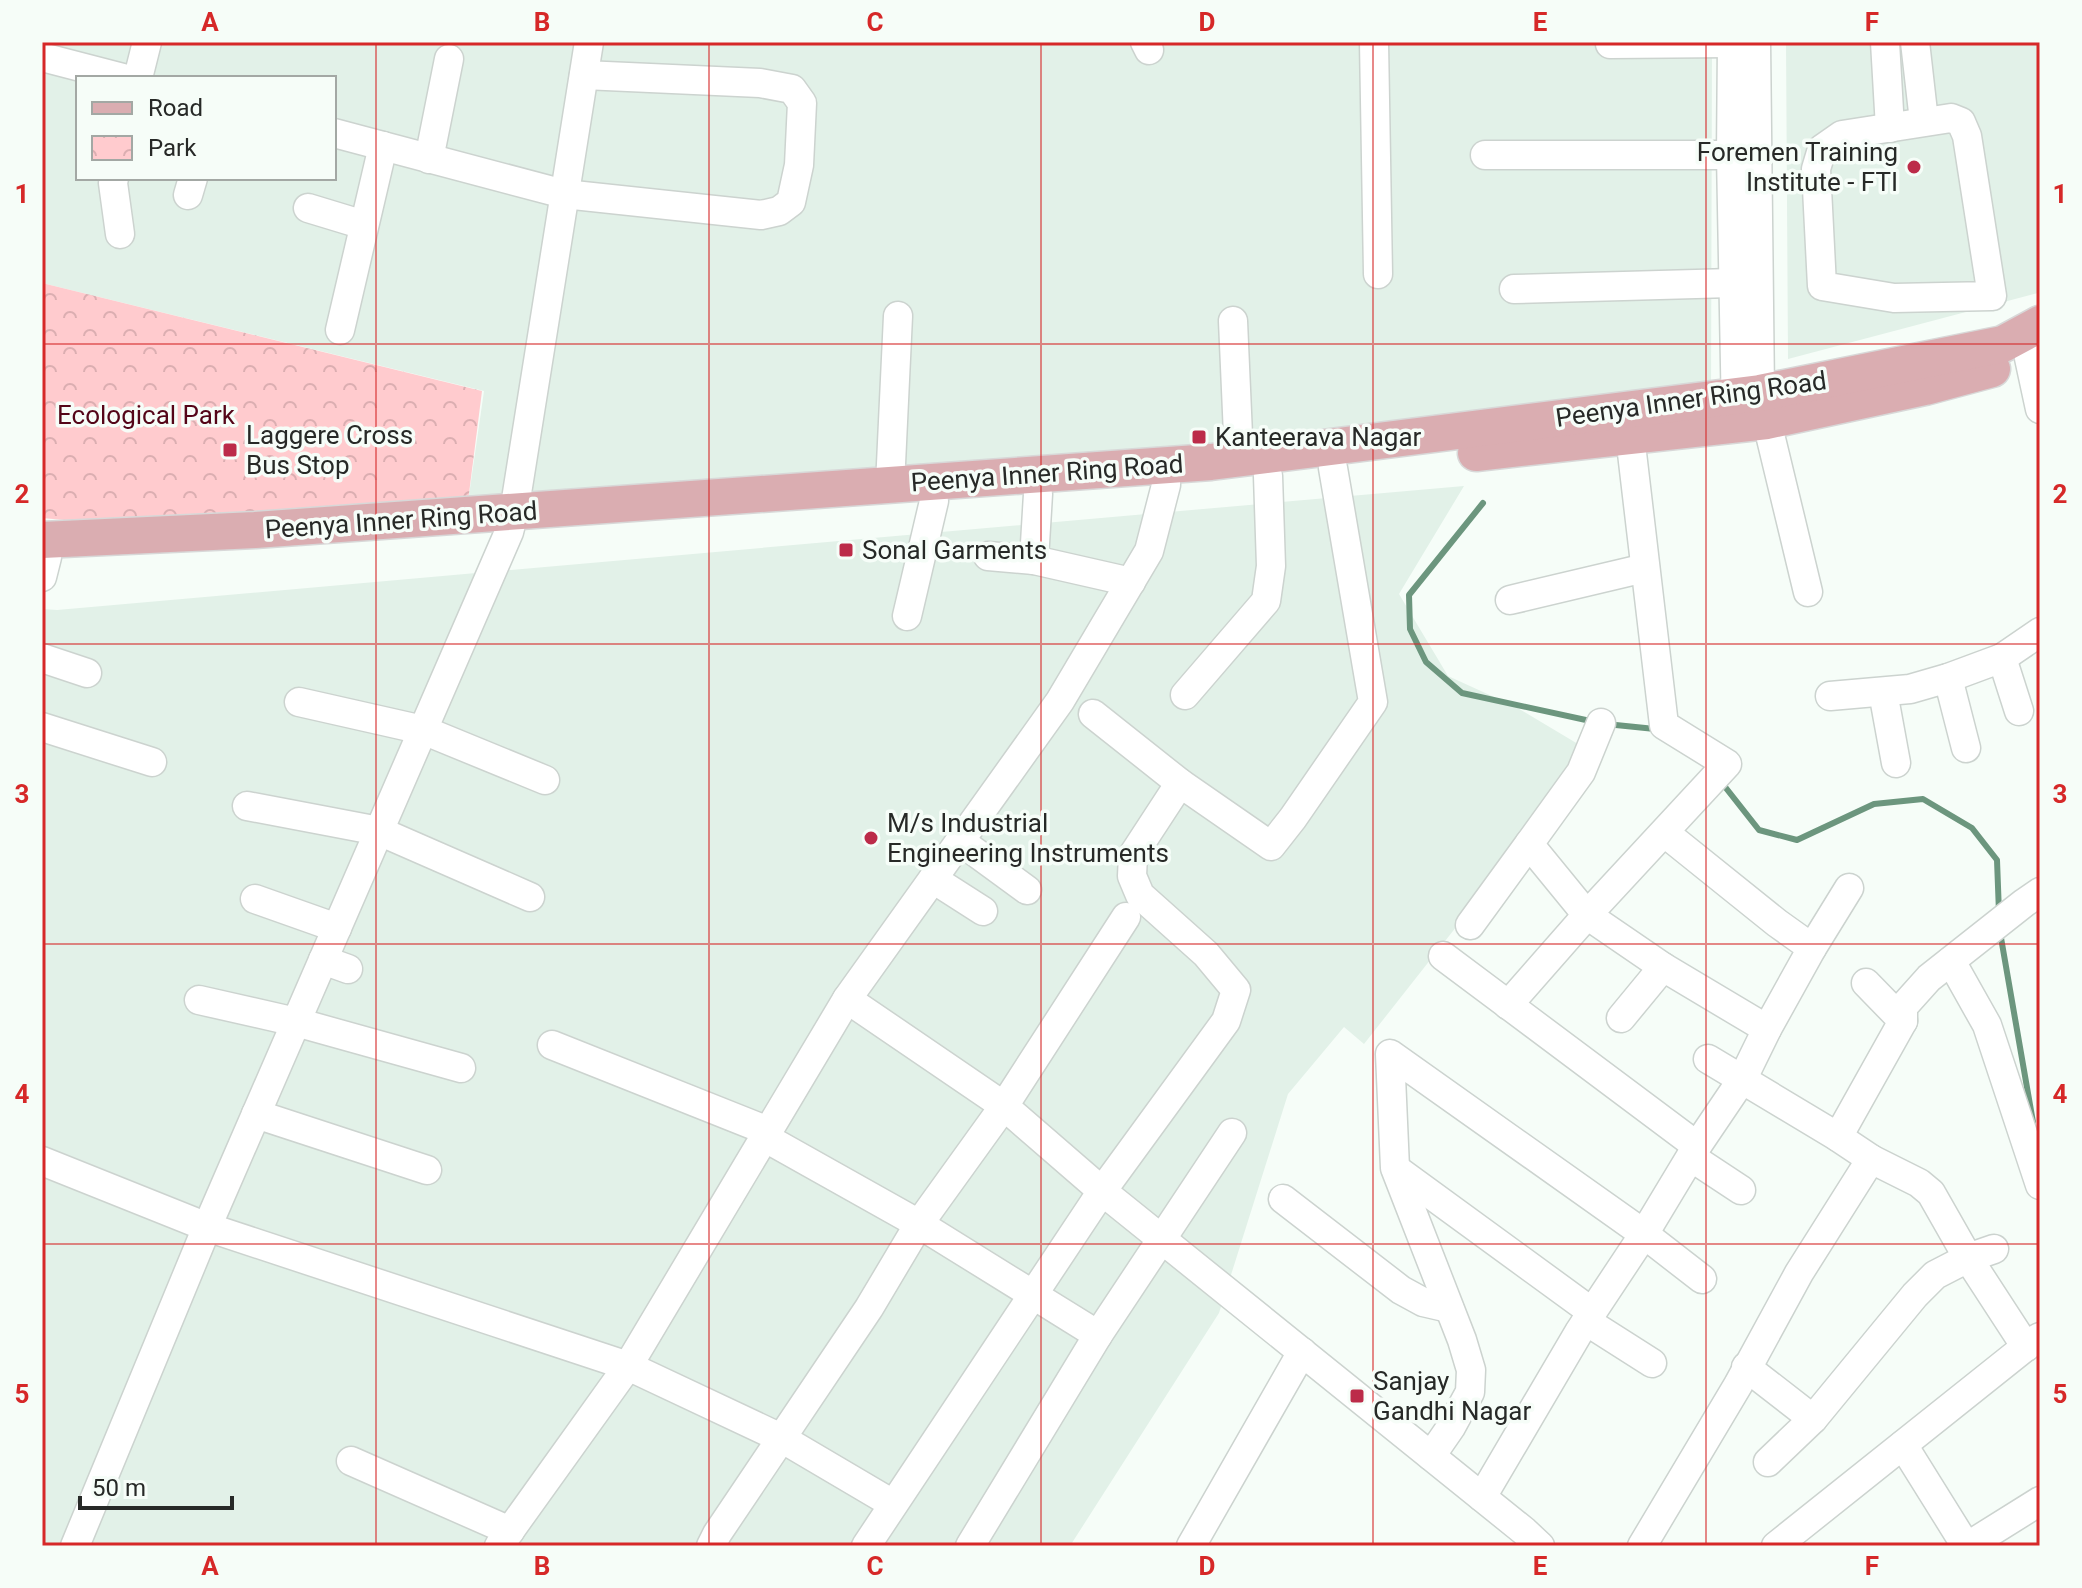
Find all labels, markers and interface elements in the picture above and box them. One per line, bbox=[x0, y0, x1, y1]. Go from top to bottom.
text: A bbox=[201, 7, 219, 37]
text: B bbox=[534, 7, 550, 37]
text: C bbox=[866, 7, 884, 37]
text: D bbox=[1199, 7, 1215, 37]
text: E bbox=[1533, 7, 1548, 37]
text: F bbox=[1865, 7, 1879, 37]
legend bbox=[76, 76, 336, 180]
text: Road bbox=[148, 94, 203, 122]
text: Park bbox=[148, 134, 197, 162]
place label: Foremen Training Institute - FTI bbox=[1697, 137, 1898, 197]
marker: Foremen Training Institute - FTI bbox=[1905, 158, 1923, 176]
text: 1 bbox=[15, 179, 29, 209]
text: 1 bbox=[2053, 179, 2067, 209]
street label: Peenya Inner Ring Road bbox=[1554, 365, 1828, 433]
park label: Ecological Park bbox=[57, 400, 236, 430]
place label: Laggere Cross Bus Stop bbox=[246, 420, 413, 480]
place label: Kanteerava Nagar bbox=[1215, 422, 1422, 452]
marker: Kanteerava Nagar bbox=[1190, 428, 1208, 446]
marker: Laggere Cross Bus Stop bbox=[221, 441, 239, 459]
street label: Peenya Inner Ring Road bbox=[910, 449, 1184, 497]
text: 2 bbox=[15, 479, 29, 509]
text: 2 bbox=[2053, 479, 2067, 509]
street label: Peenya Inner Ring Road bbox=[264, 496, 538, 544]
place label: Sonal Garments bbox=[862, 535, 1047, 565]
marker: Sonal Garments bbox=[837, 541, 855, 559]
text: 3 bbox=[15, 779, 29, 809]
text: 3 bbox=[2053, 779, 2067, 809]
place label: M/s Industrial Engineering Instruments bbox=[887, 808, 1169, 868]
marker: M/s Industrial Engineering Instruments bbox=[862, 829, 880, 847]
text: 4 bbox=[15, 1079, 30, 1109]
text: 4 bbox=[2053, 1079, 2068, 1109]
place label: Sanjay Gandhi Nagar bbox=[1373, 1366, 1531, 1426]
text: 5 bbox=[15, 1379, 29, 1409]
text: 5 bbox=[2053, 1379, 2067, 1409]
marker: Sanjay Gandhi Nagar bbox=[1348, 1387, 1366, 1405]
scale bar bbox=[80, 1460, 232, 1510]
text: 50 m bbox=[92, 1474, 146, 1502]
text: A bbox=[201, 1551, 219, 1581]
text: B bbox=[534, 1551, 550, 1581]
text: C bbox=[866, 1551, 884, 1581]
text: D bbox=[1199, 1551, 1215, 1581]
text: E bbox=[1533, 1551, 1548, 1581]
text: F bbox=[1865, 1551, 1879, 1581]

